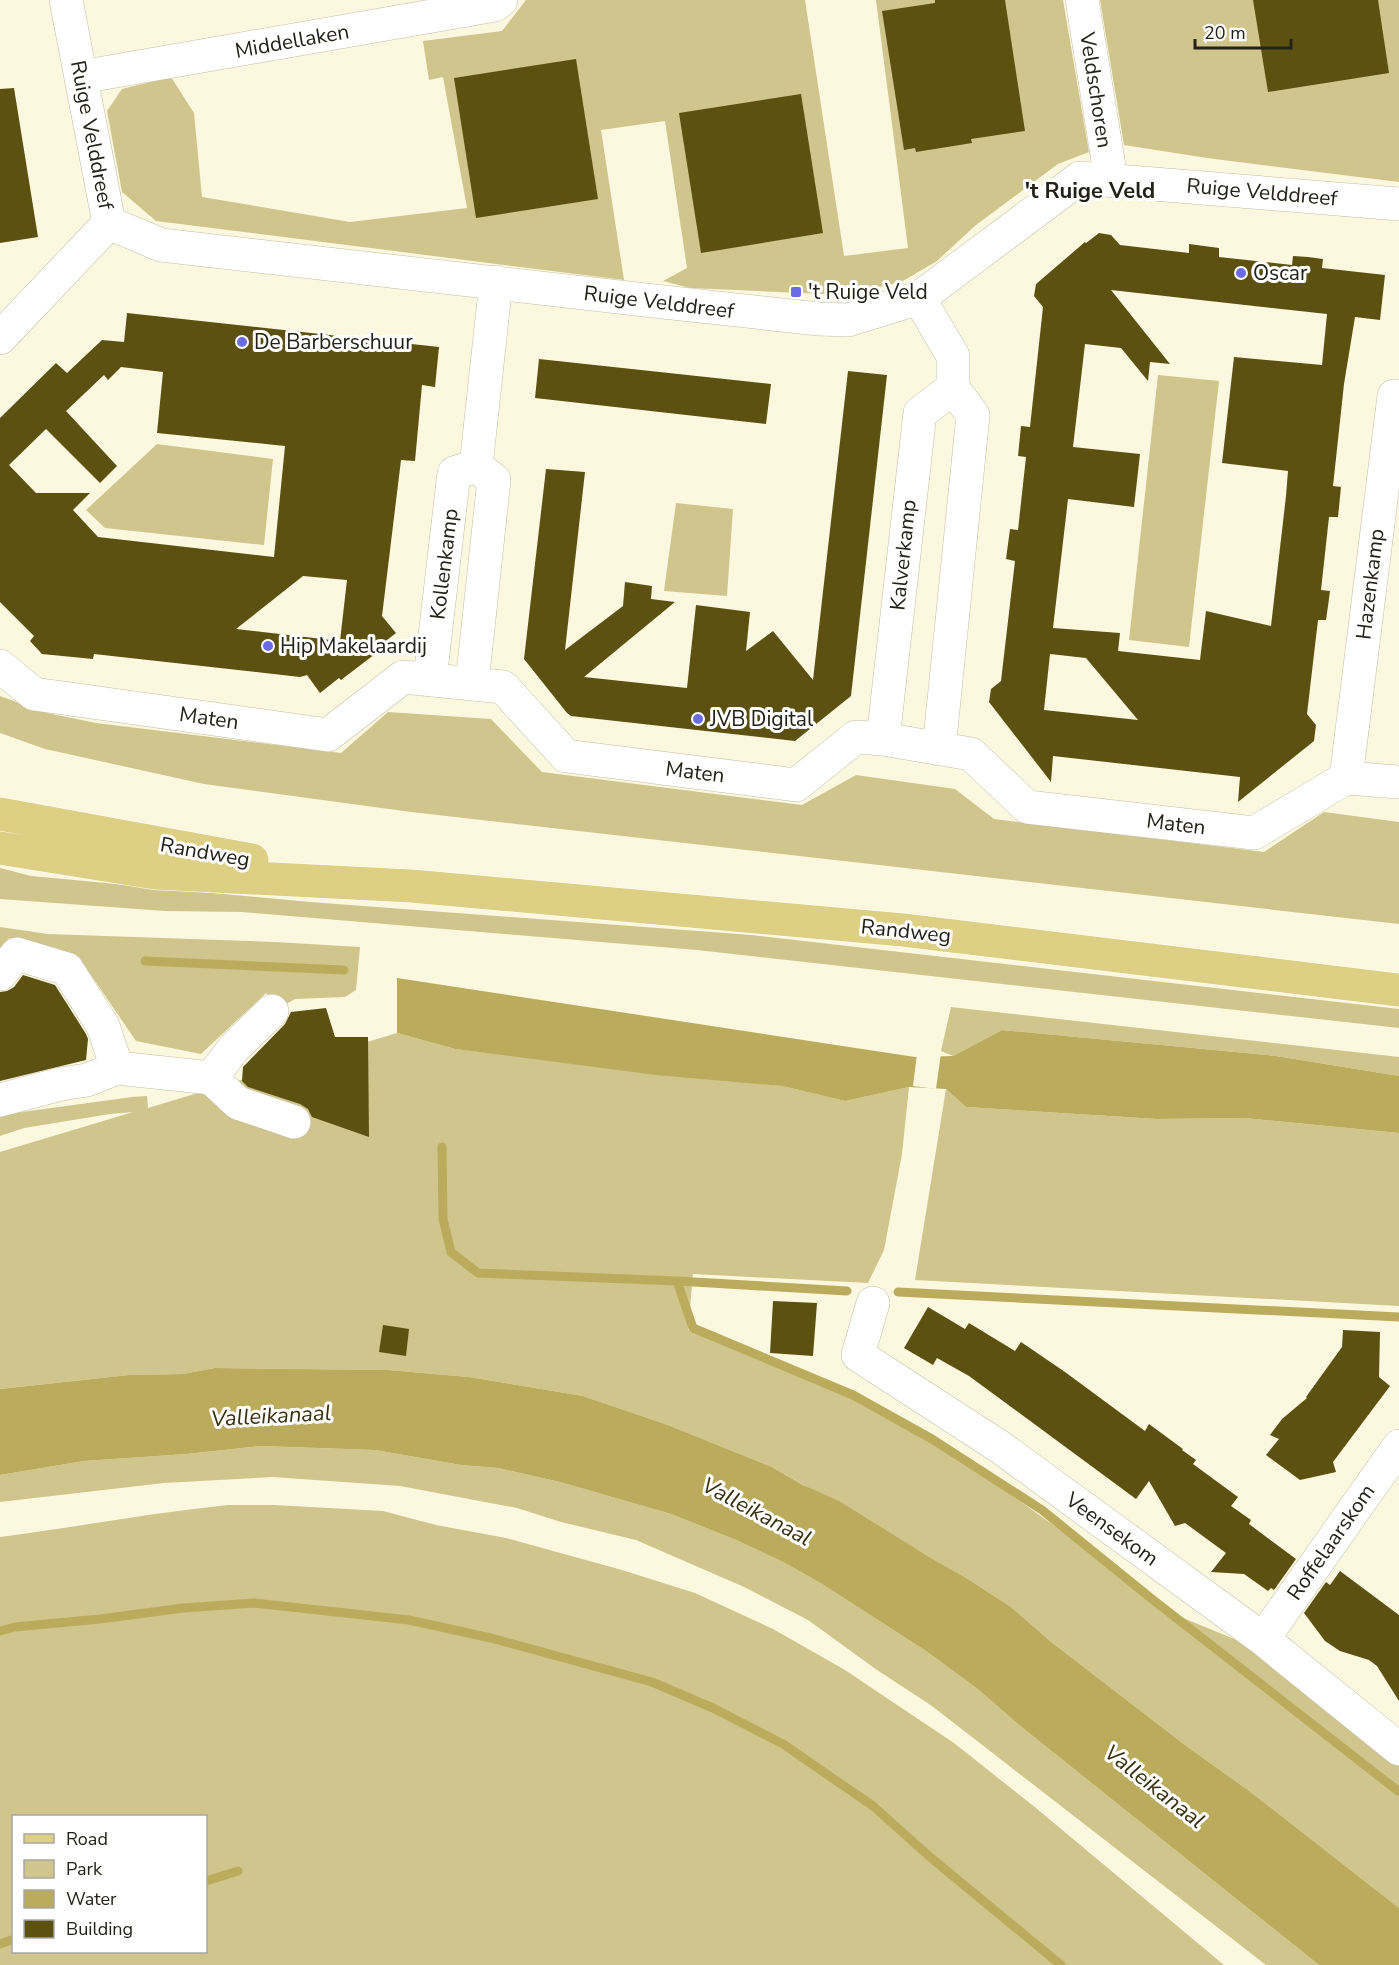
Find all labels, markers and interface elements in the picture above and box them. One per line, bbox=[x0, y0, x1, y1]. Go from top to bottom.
scale bar bbox=[1195, 12, 1291, 50]
street label: Middellaken bbox=[233, 17, 351, 65]
text: 20 m bbox=[1204, 21, 1246, 45]
street label: Veldschoren bbox=[1073, 29, 1119, 150]
street label: Ruige Velddreef bbox=[64, 58, 120, 213]
street label: Ruige Velddreef bbox=[1185, 171, 1340, 213]
district label: 't Ruige Veld bbox=[1025, 176, 1155, 206]
place label: Oscar bbox=[1253, 259, 1308, 287]
marker: Oscar bbox=[1234, 266, 1248, 280]
place label: 't Ruige Veld bbox=[808, 278, 928, 306]
street label: Ruige Velddreef bbox=[582, 279, 737, 325]
marker: 't Ruige Veld bbox=[789, 285, 803, 299]
place label: De Barberschuur bbox=[254, 328, 413, 356]
marker: De Barberschuur bbox=[235, 335, 249, 349]
street label: Kalverkamp bbox=[883, 498, 923, 612]
street label: Kollenkamp bbox=[423, 507, 465, 621]
street label: Hazenkamp bbox=[1349, 527, 1391, 641]
place label: Hip Makelaardij bbox=[280, 632, 427, 660]
marker: Hip Makelaardij bbox=[261, 639, 275, 653]
street label: Maten bbox=[178, 700, 240, 736]
place label: JVB Digital bbox=[709, 705, 814, 733]
marker: JVB Digital bbox=[691, 712, 705, 726]
street label: Maten bbox=[664, 754, 726, 790]
street label: Maten bbox=[1145, 806, 1207, 842]
street label: Randweg bbox=[158, 830, 252, 874]
street label: Randweg bbox=[860, 912, 952, 950]
water label: Valleikanaal bbox=[210, 1398, 332, 1434]
water label: Valleikanaal bbox=[696, 1470, 817, 1553]
street label: Roffelaarskom bbox=[1281, 1478, 1381, 1606]
street label: Veensekom bbox=[1059, 1485, 1164, 1572]
water label: Valleikanaal bbox=[1098, 1738, 1211, 1836]
legend bbox=[12, 1815, 207, 1953]
text: Road bbox=[66, 1827, 108, 1851]
text: Park bbox=[66, 1857, 103, 1881]
text: Water bbox=[66, 1887, 117, 1911]
text: Building bbox=[66, 1917, 133, 1941]

